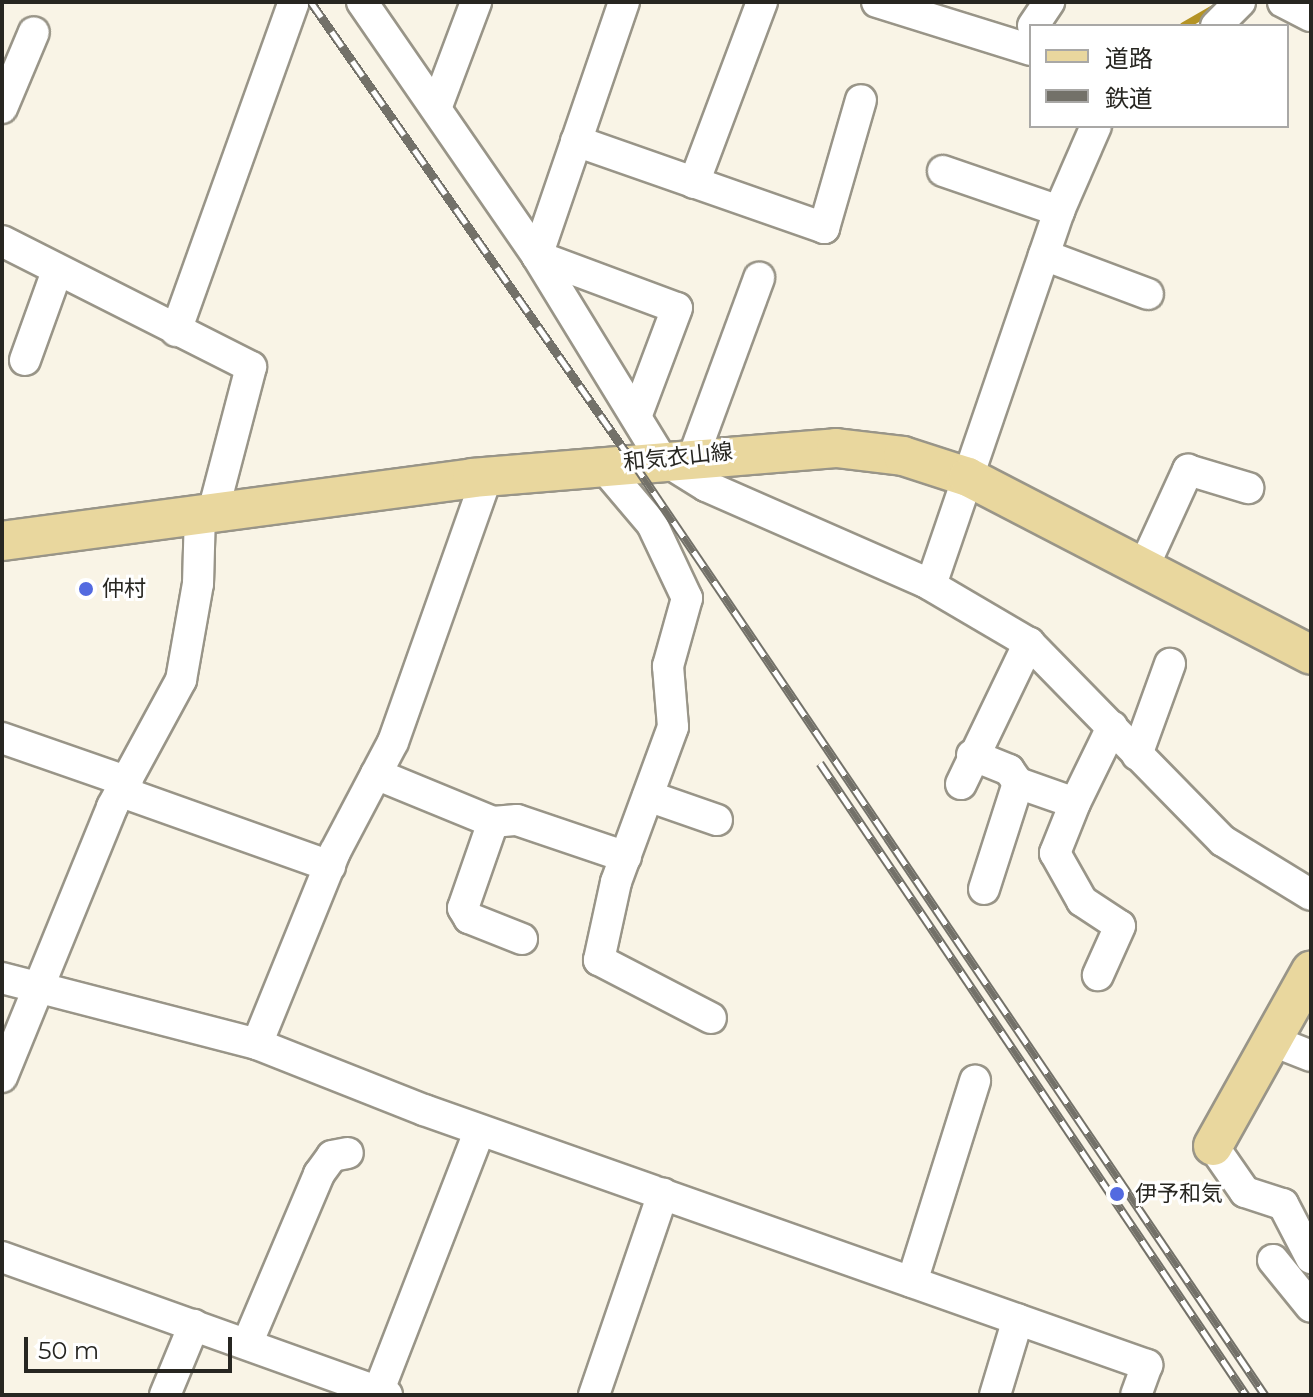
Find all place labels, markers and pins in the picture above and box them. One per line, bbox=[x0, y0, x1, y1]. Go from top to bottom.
place label: 仲村 bbox=[102, 576, 146, 602]
marker: 仲村 bbox=[77, 580, 95, 598]
place label: 伊予和気 bbox=[1135, 1181, 1223, 1207]
marker: 伊予和気 bbox=[1106, 1183, 1128, 1205]

